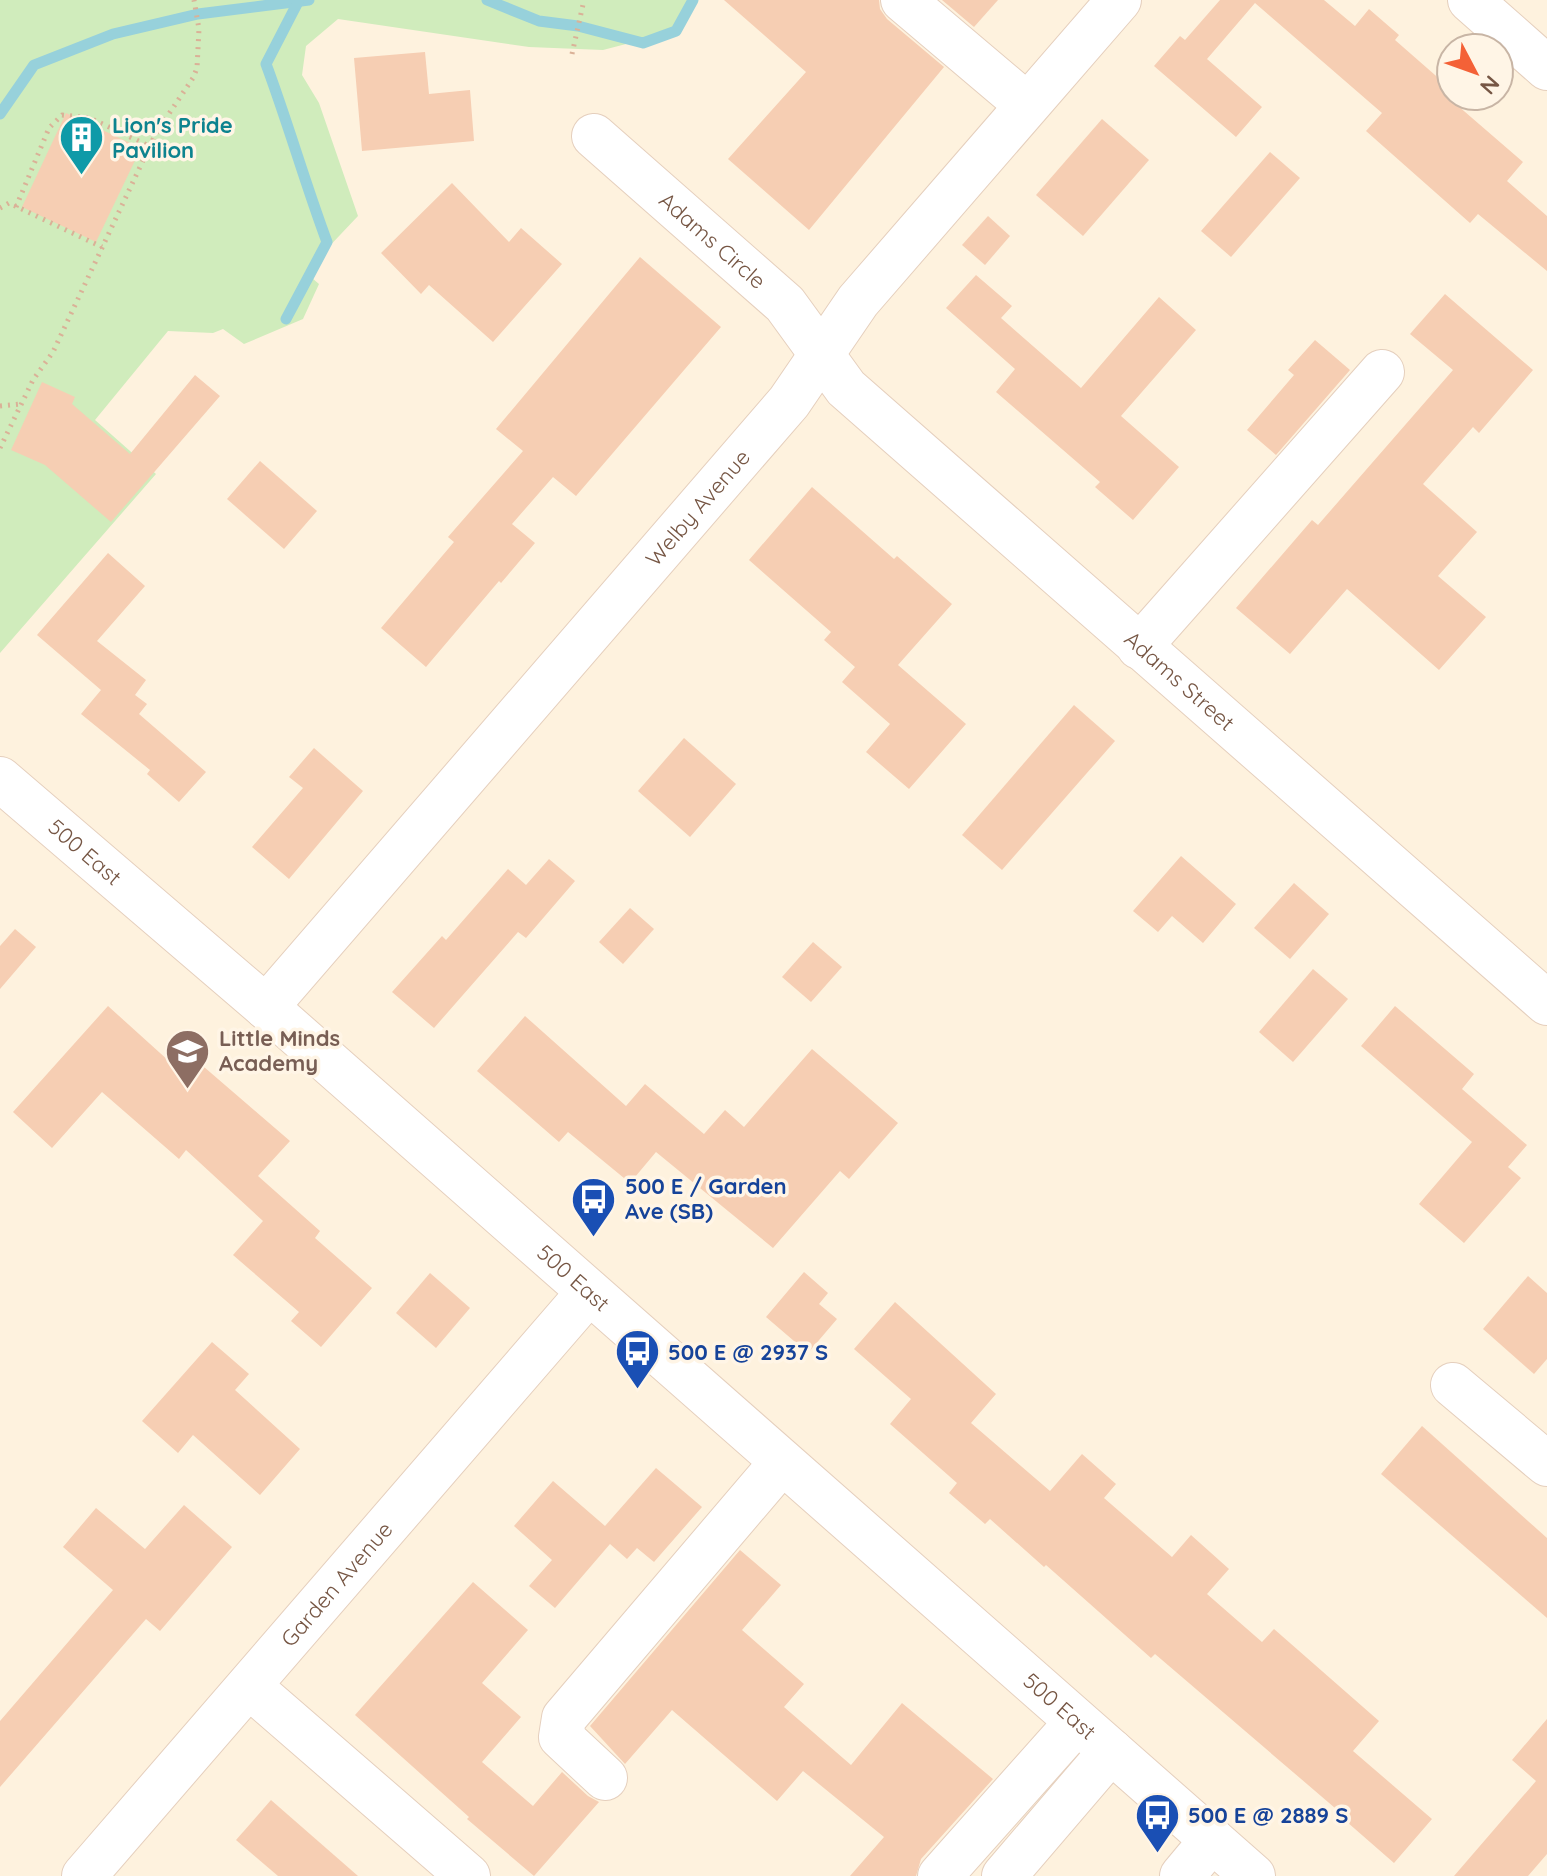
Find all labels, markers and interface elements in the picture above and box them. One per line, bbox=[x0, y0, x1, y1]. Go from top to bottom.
north arrow bbox=[1435, 32, 1515, 112]
text: N bbox=[1474, 70, 1506, 100]
place label: Lion's Pride Pavilion bbox=[112, 111, 233, 164]
building icon: Lion's Pride Pavilion bbox=[57, 114, 105, 177]
street label: Adams Circle bbox=[653, 186, 772, 295]
street label: Welby Avenue bbox=[639, 443, 756, 572]
street label: Adams Street bbox=[1119, 625, 1241, 737]
street label: 500 East bbox=[43, 813, 127, 891]
place label: Little Minds Academy bbox=[219, 1024, 340, 1077]
school or university icon: Little Minds Academy bbox=[164, 1027, 212, 1090]
place label: 500 E / Garden Ave (SB) bbox=[625, 1172, 787, 1225]
bus stop icon: 500 E / Garden Ave (SB) bbox=[570, 1175, 618, 1238]
street label: 500 East bbox=[531, 1238, 616, 1317]
bus stop icon: 500 E @ 2937 S bbox=[613, 1328, 661, 1391]
place label: 500 E @ 2937 S bbox=[668, 1338, 828, 1366]
street label: Garden Avenue bbox=[275, 1516, 398, 1652]
street label: 500 East bbox=[1018, 1666, 1102, 1745]
bus stop icon: 500 E @ 2889 S bbox=[1133, 1791, 1181, 1854]
place label: 500 E @ 2889 S bbox=[1188, 1801, 1348, 1829]

